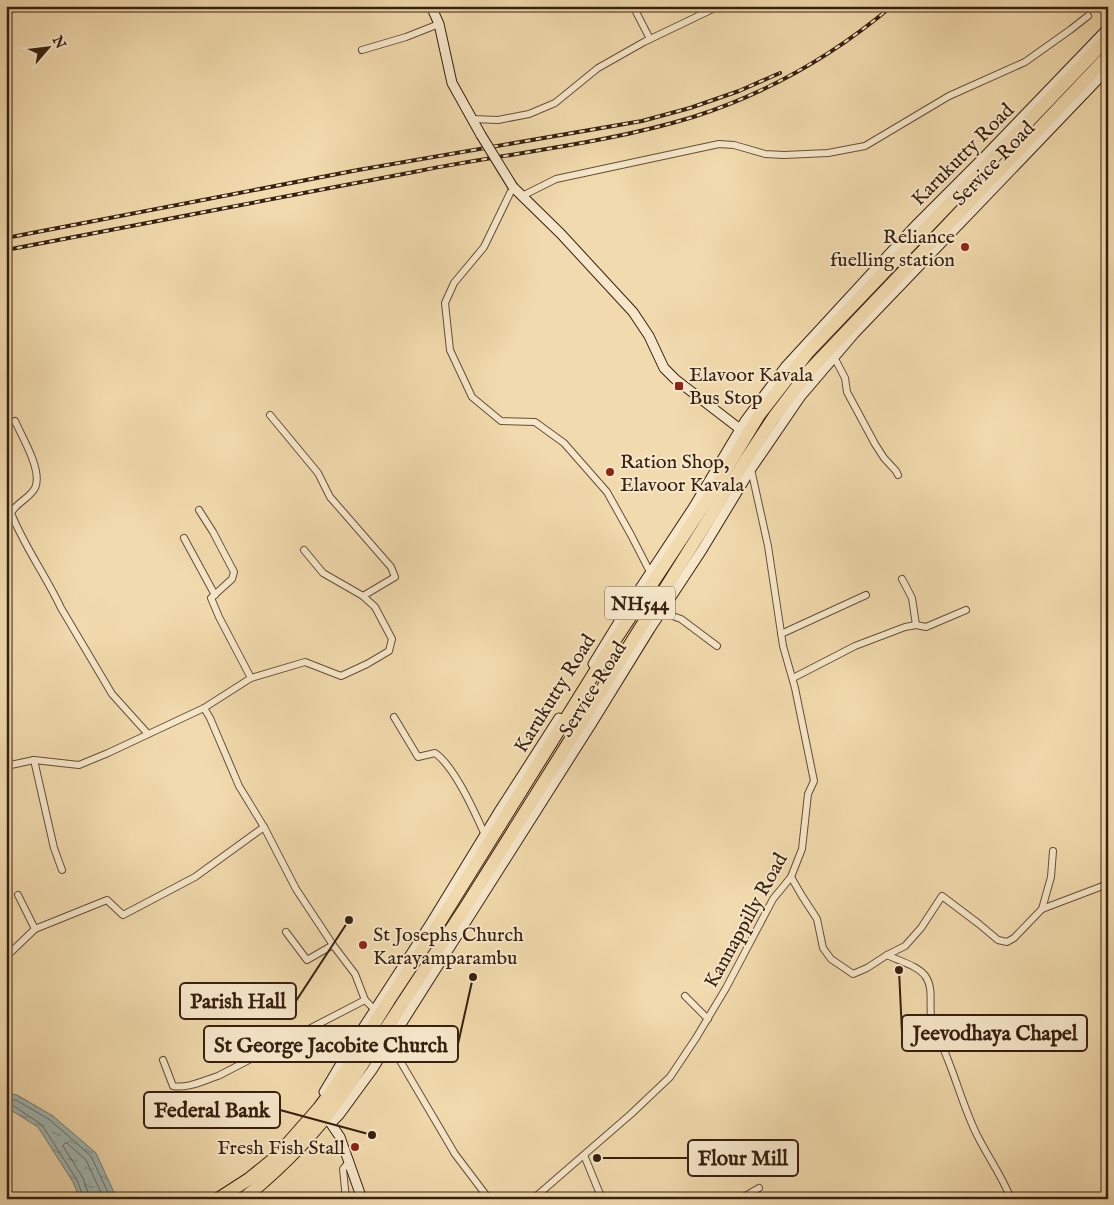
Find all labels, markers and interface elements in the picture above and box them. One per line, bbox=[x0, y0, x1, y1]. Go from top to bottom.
north arrow bbox=[22, 22, 72, 72]
text: N bbox=[47, 32, 69, 52]
street label: Karukutty Road bbox=[906, 98, 1020, 212]
street label: Service Road bbox=[947, 116, 1041, 212]
place label: Reliance fuelling station bbox=[830, 225, 955, 273]
marker: Reliance fuelling station bbox=[959, 241, 971, 253]
place label: Elavoor Kavala Bus Stop bbox=[689, 363, 813, 411]
marker: Elavoor Kavala Bus Stop bbox=[673, 380, 685, 392]
place label: Ration Shop, Elavoor Kavala bbox=[620, 450, 744, 498]
marker: Ration Shop, Elavoor Kavala bbox=[604, 466, 616, 478]
road number: NH544 bbox=[605, 586, 675, 620]
street label: Karukutty Road bbox=[509, 630, 602, 758]
street label: Service Road bbox=[554, 637, 633, 742]
street label: Kannappilly Road bbox=[699, 849, 794, 992]
place label: St Josephs Church Karayamparambu bbox=[373, 923, 524, 971]
marker: St Josephs Church Karayamparambu bbox=[357, 939, 369, 951]
callout: Parish Hall bbox=[180, 983, 296, 1019]
text: Parish Hall bbox=[190, 989, 287, 1016]
callout: Jeevodhaya Chapel bbox=[902, 1015, 1087, 1051]
text: Jeevodhaya Chapel bbox=[910, 1021, 1079, 1048]
callout: St George Jacobite Church bbox=[204, 1026, 458, 1062]
text: St George Jacobite Church bbox=[214, 1033, 449, 1060]
callout: Federal Bank bbox=[144, 1092, 280, 1128]
text: Federal Bank bbox=[154, 1098, 271, 1125]
place label: Fresh Fish Stall bbox=[217, 1136, 346, 1161]
callout: Flour Mill bbox=[688, 1140, 798, 1176]
marker: Fresh Fish Stall bbox=[349, 1141, 361, 1153]
text: Flour Mill bbox=[698, 1146, 789, 1173]

